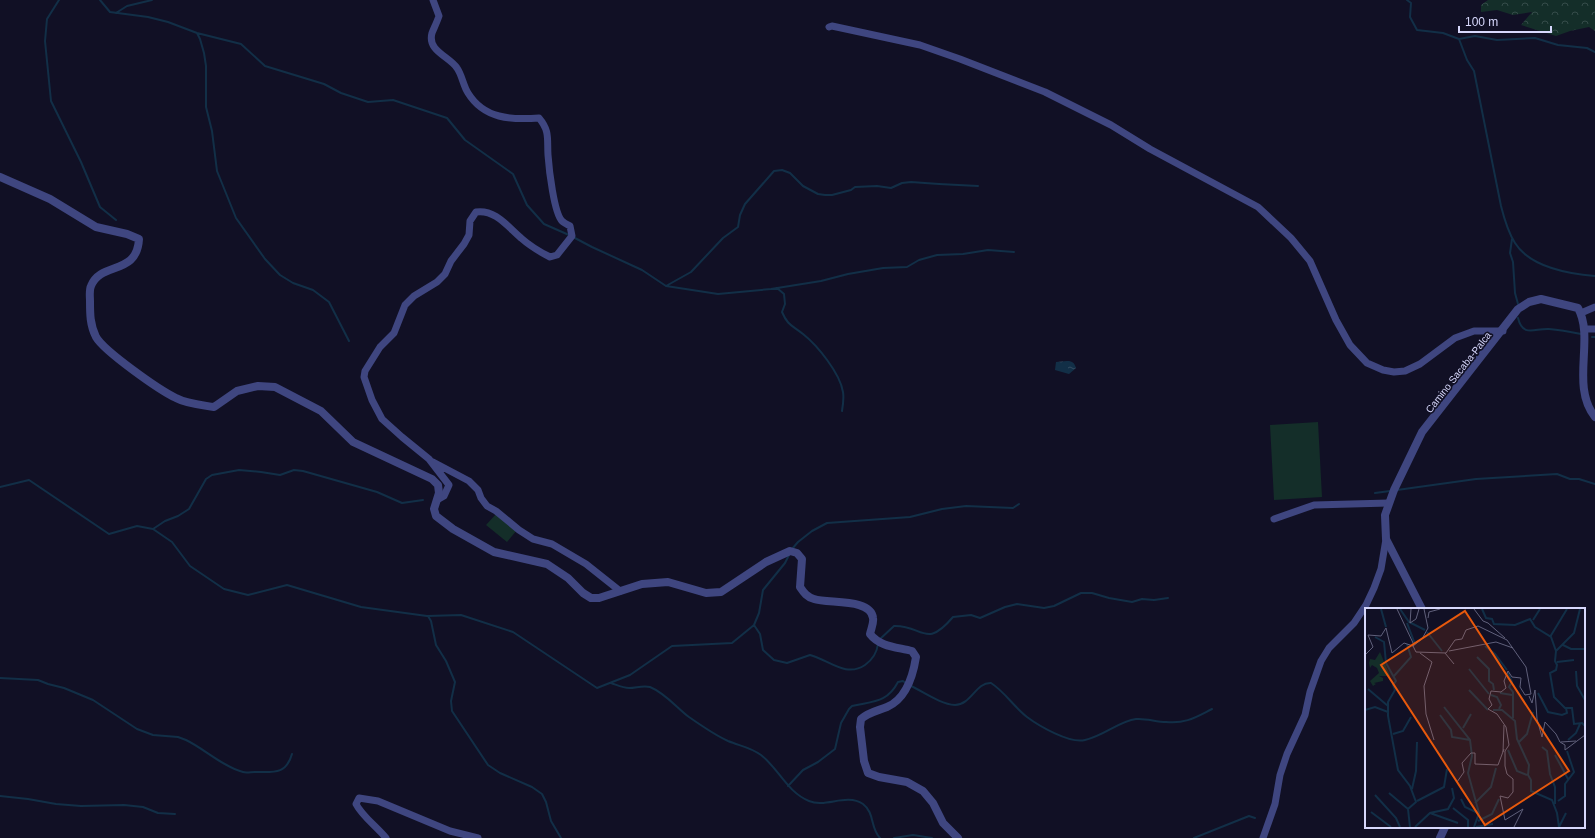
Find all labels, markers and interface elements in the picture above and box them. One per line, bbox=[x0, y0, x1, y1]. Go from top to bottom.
scale bar bbox=[1459, 8, 1551, 34]
text: 100 m bbox=[1465, 15, 1498, 29]
street label: Camino Sacaba-Palca bbox=[1423, 329, 1494, 415]
inset map bbox=[1365, 608, 1585, 828]

